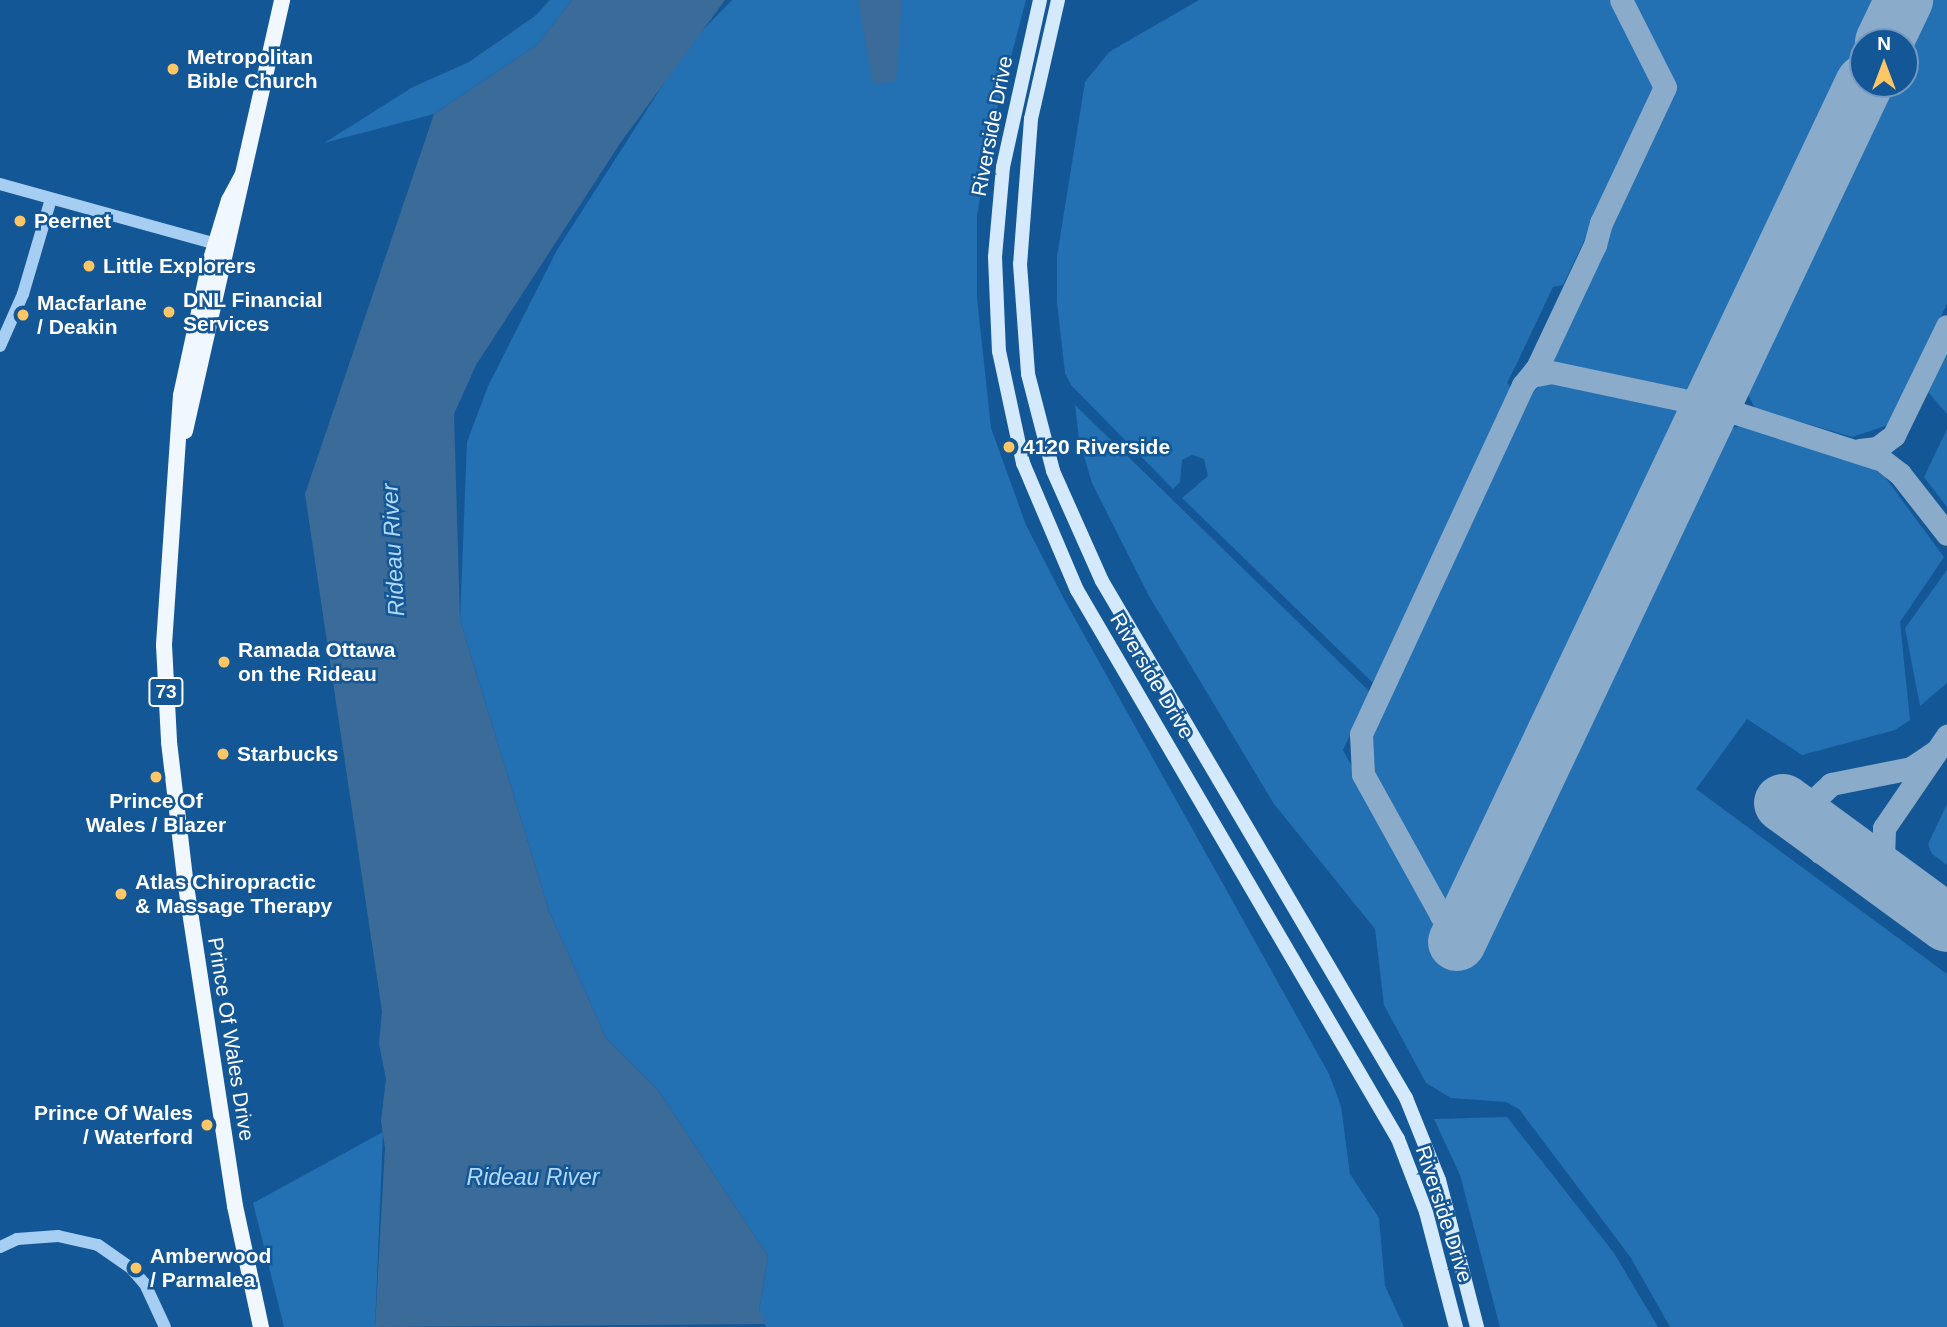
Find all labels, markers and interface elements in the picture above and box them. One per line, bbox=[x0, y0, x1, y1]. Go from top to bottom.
north arrow bbox=[1849, 28, 1919, 98]
text: N bbox=[1877, 33, 1891, 54]
place label: Metropolitan Bible Church bbox=[187, 44, 318, 94]
street label: Riverside Drive bbox=[966, 54, 1018, 198]
marker: Metropolitan Bible Church bbox=[165, 61, 181, 77]
place label: Peernet bbox=[34, 208, 111, 234]
marker: Peernet bbox=[12, 213, 28, 229]
place label: Little Explorers bbox=[103, 253, 256, 279]
marker: Little Explorers bbox=[81, 258, 97, 274]
place label: DNL Financial Services bbox=[183, 287, 323, 337]
place label: Macfarlane / Deakin bbox=[37, 290, 147, 340]
marker: DNL Financial Services bbox=[161, 304, 177, 320]
marker: Macfarlane / Deakin bbox=[15, 307, 31, 323]
place label: 4120 Riverside bbox=[1023, 434, 1170, 460]
marker: 4120 Riverside bbox=[1001, 439, 1017, 455]
water label: Rideau River bbox=[376, 483, 410, 617]
street label: Riverside Drive bbox=[1105, 608, 1199, 744]
place label: Ramada Ottawa on the Rideau bbox=[238, 637, 396, 687]
marker: Ramada Ottawa on the Rideau bbox=[216, 654, 232, 670]
road number: 73 bbox=[147, 677, 185, 708]
place label: Starbucks bbox=[237, 741, 339, 767]
marker: Starbucks bbox=[215, 746, 231, 762]
marker: Prince Of Wales / Blazer bbox=[148, 769, 164, 785]
place label: Prince Of Wales / Blazer bbox=[86, 788, 226, 838]
place label: Atlas Chiropractic & Massage Therapy bbox=[135, 869, 332, 919]
marker: Atlas Chiropractic & Massage Therapy bbox=[113, 886, 129, 902]
street label: Prince Of Wales Drive bbox=[202, 935, 260, 1143]
place label: Prince Of Wales / Waterford bbox=[34, 1100, 193, 1150]
marker: Prince Of Wales / Waterford bbox=[199, 1117, 215, 1133]
street label: Riverside Drive bbox=[1410, 1142, 1478, 1286]
water label: Rideau River bbox=[467, 1163, 599, 1191]
place label: Amberwood / Parmalea bbox=[150, 1243, 271, 1293]
marker: Amberwood / Parmalea bbox=[128, 1260, 144, 1276]

